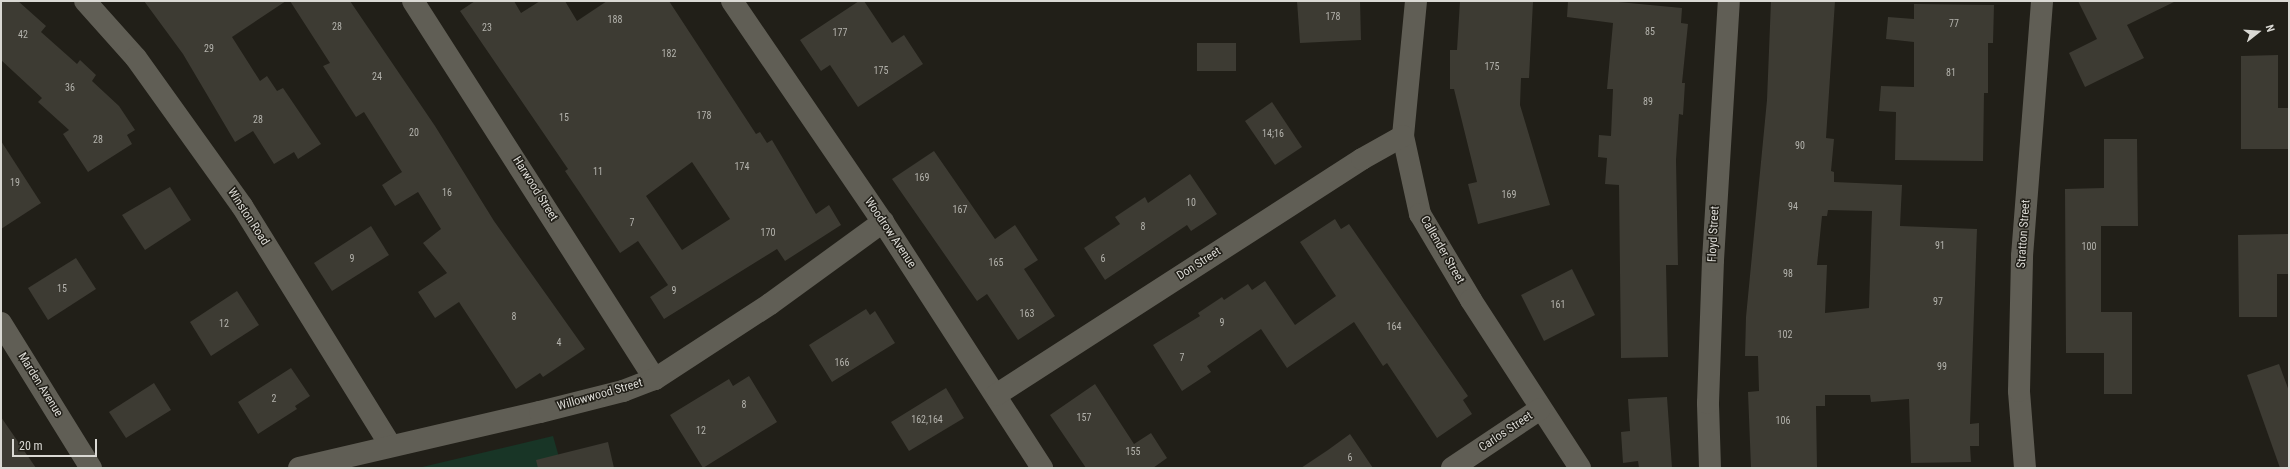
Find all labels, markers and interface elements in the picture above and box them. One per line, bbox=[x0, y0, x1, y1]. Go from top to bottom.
house number: 178 bbox=[1326, 11, 1340, 23]
north arrow bbox=[2238, 12, 2278, 52]
house number: 188 bbox=[608, 14, 622, 26]
house number: 77 bbox=[1949, 18, 1959, 30]
house number: 28 bbox=[332, 21, 342, 33]
house number: 23 bbox=[482, 22, 492, 34]
text: N bbox=[2263, 23, 2277, 33]
house number: 85 bbox=[1645, 26, 1655, 38]
house number: 177 bbox=[833, 27, 847, 39]
house number: 42 bbox=[18, 29, 28, 41]
house number: 29 bbox=[204, 43, 214, 55]
house number: 182 bbox=[662, 48, 676, 60]
house number: 175 bbox=[1485, 61, 1499, 73]
house number: 175 bbox=[874, 65, 888, 77]
house number: 81 bbox=[1946, 67, 1956, 79]
house number: 24 bbox=[372, 71, 382, 83]
house number: 36 bbox=[65, 82, 75, 94]
house number: 89 bbox=[1643, 96, 1653, 108]
house number: 178 bbox=[697, 110, 711, 122]
house number: 15 bbox=[559, 112, 569, 124]
house number: 28 bbox=[253, 114, 263, 126]
house number: 20 bbox=[409, 127, 419, 139]
house number: 14;16 bbox=[1262, 128, 1284, 140]
house number: 28 bbox=[93, 134, 103, 146]
house number: 90 bbox=[1795, 140, 1805, 152]
street label: Harwood Street bbox=[509, 154, 561, 224]
house number: 174 bbox=[735, 161, 749, 173]
house number: 11 bbox=[593, 166, 603, 178]
house number: 169 bbox=[915, 172, 929, 184]
house number: 19 bbox=[10, 177, 20, 189]
street label: Winston Road bbox=[224, 186, 272, 248]
house number: 16 bbox=[442, 187, 452, 199]
house number: 169 bbox=[1502, 189, 1516, 201]
street label: Woodrow Avenue bbox=[861, 195, 919, 271]
house number: 10 bbox=[1186, 197, 1196, 209]
street label: Stratton Street bbox=[2014, 199, 2034, 269]
house number: 94 bbox=[1788, 201, 1798, 213]
house number: 167 bbox=[953, 204, 967, 216]
street label: Floyd Street bbox=[1705, 206, 1723, 262]
street label: Callender Street bbox=[1417, 214, 1467, 286]
house number: 7 bbox=[630, 217, 634, 229]
house number: 8 bbox=[1141, 221, 1145, 233]
house number: 170 bbox=[761, 227, 775, 239]
house number: 91 bbox=[1935, 240, 1945, 252]
house number: 100 bbox=[2082, 241, 2096, 253]
street label: Don Street bbox=[1174, 244, 1224, 284]
house number: 9 bbox=[350, 253, 354, 265]
house number: 6 bbox=[1101, 253, 1105, 265]
house number: 165 bbox=[989, 257, 1003, 269]
house number: 98 bbox=[1783, 268, 1793, 280]
house number: 15 bbox=[57, 283, 67, 295]
house number: 9 bbox=[672, 285, 676, 297]
house number: 97 bbox=[1933, 296, 1943, 308]
house number: 161 bbox=[1551, 299, 1565, 311]
house number: 163 bbox=[1020, 308, 1034, 320]
house number: 8 bbox=[512, 311, 516, 323]
house number: 9 bbox=[1220, 317, 1224, 329]
house number: 12 bbox=[219, 318, 229, 330]
house number: 164 bbox=[1387, 321, 1401, 333]
house number: 102 bbox=[1778, 329, 1792, 341]
house number: 4 bbox=[557, 337, 561, 349]
street label: Marden Avenue bbox=[15, 350, 65, 420]
house number: 7 bbox=[1180, 352, 1184, 364]
house number: 166 bbox=[835, 357, 849, 369]
house number: 99 bbox=[1937, 361, 1947, 373]
street label: Willowwood Street bbox=[556, 376, 644, 414]
house number: 2 bbox=[272, 393, 276, 405]
house number: 8 bbox=[742, 399, 746, 411]
street label: Carlos Street bbox=[1477, 409, 1535, 455]
house number: 157 bbox=[1077, 412, 1091, 424]
house number: 162,164 bbox=[911, 414, 943, 426]
house number: 106 bbox=[1776, 415, 1790, 427]
house number: 12 bbox=[696, 425, 706, 437]
scale bar bbox=[14, 431, 99, 457]
text: 20 m bbox=[19, 439, 43, 453]
house number: 155 bbox=[1126, 446, 1140, 458]
house number: 6 bbox=[1348, 452, 1352, 464]

